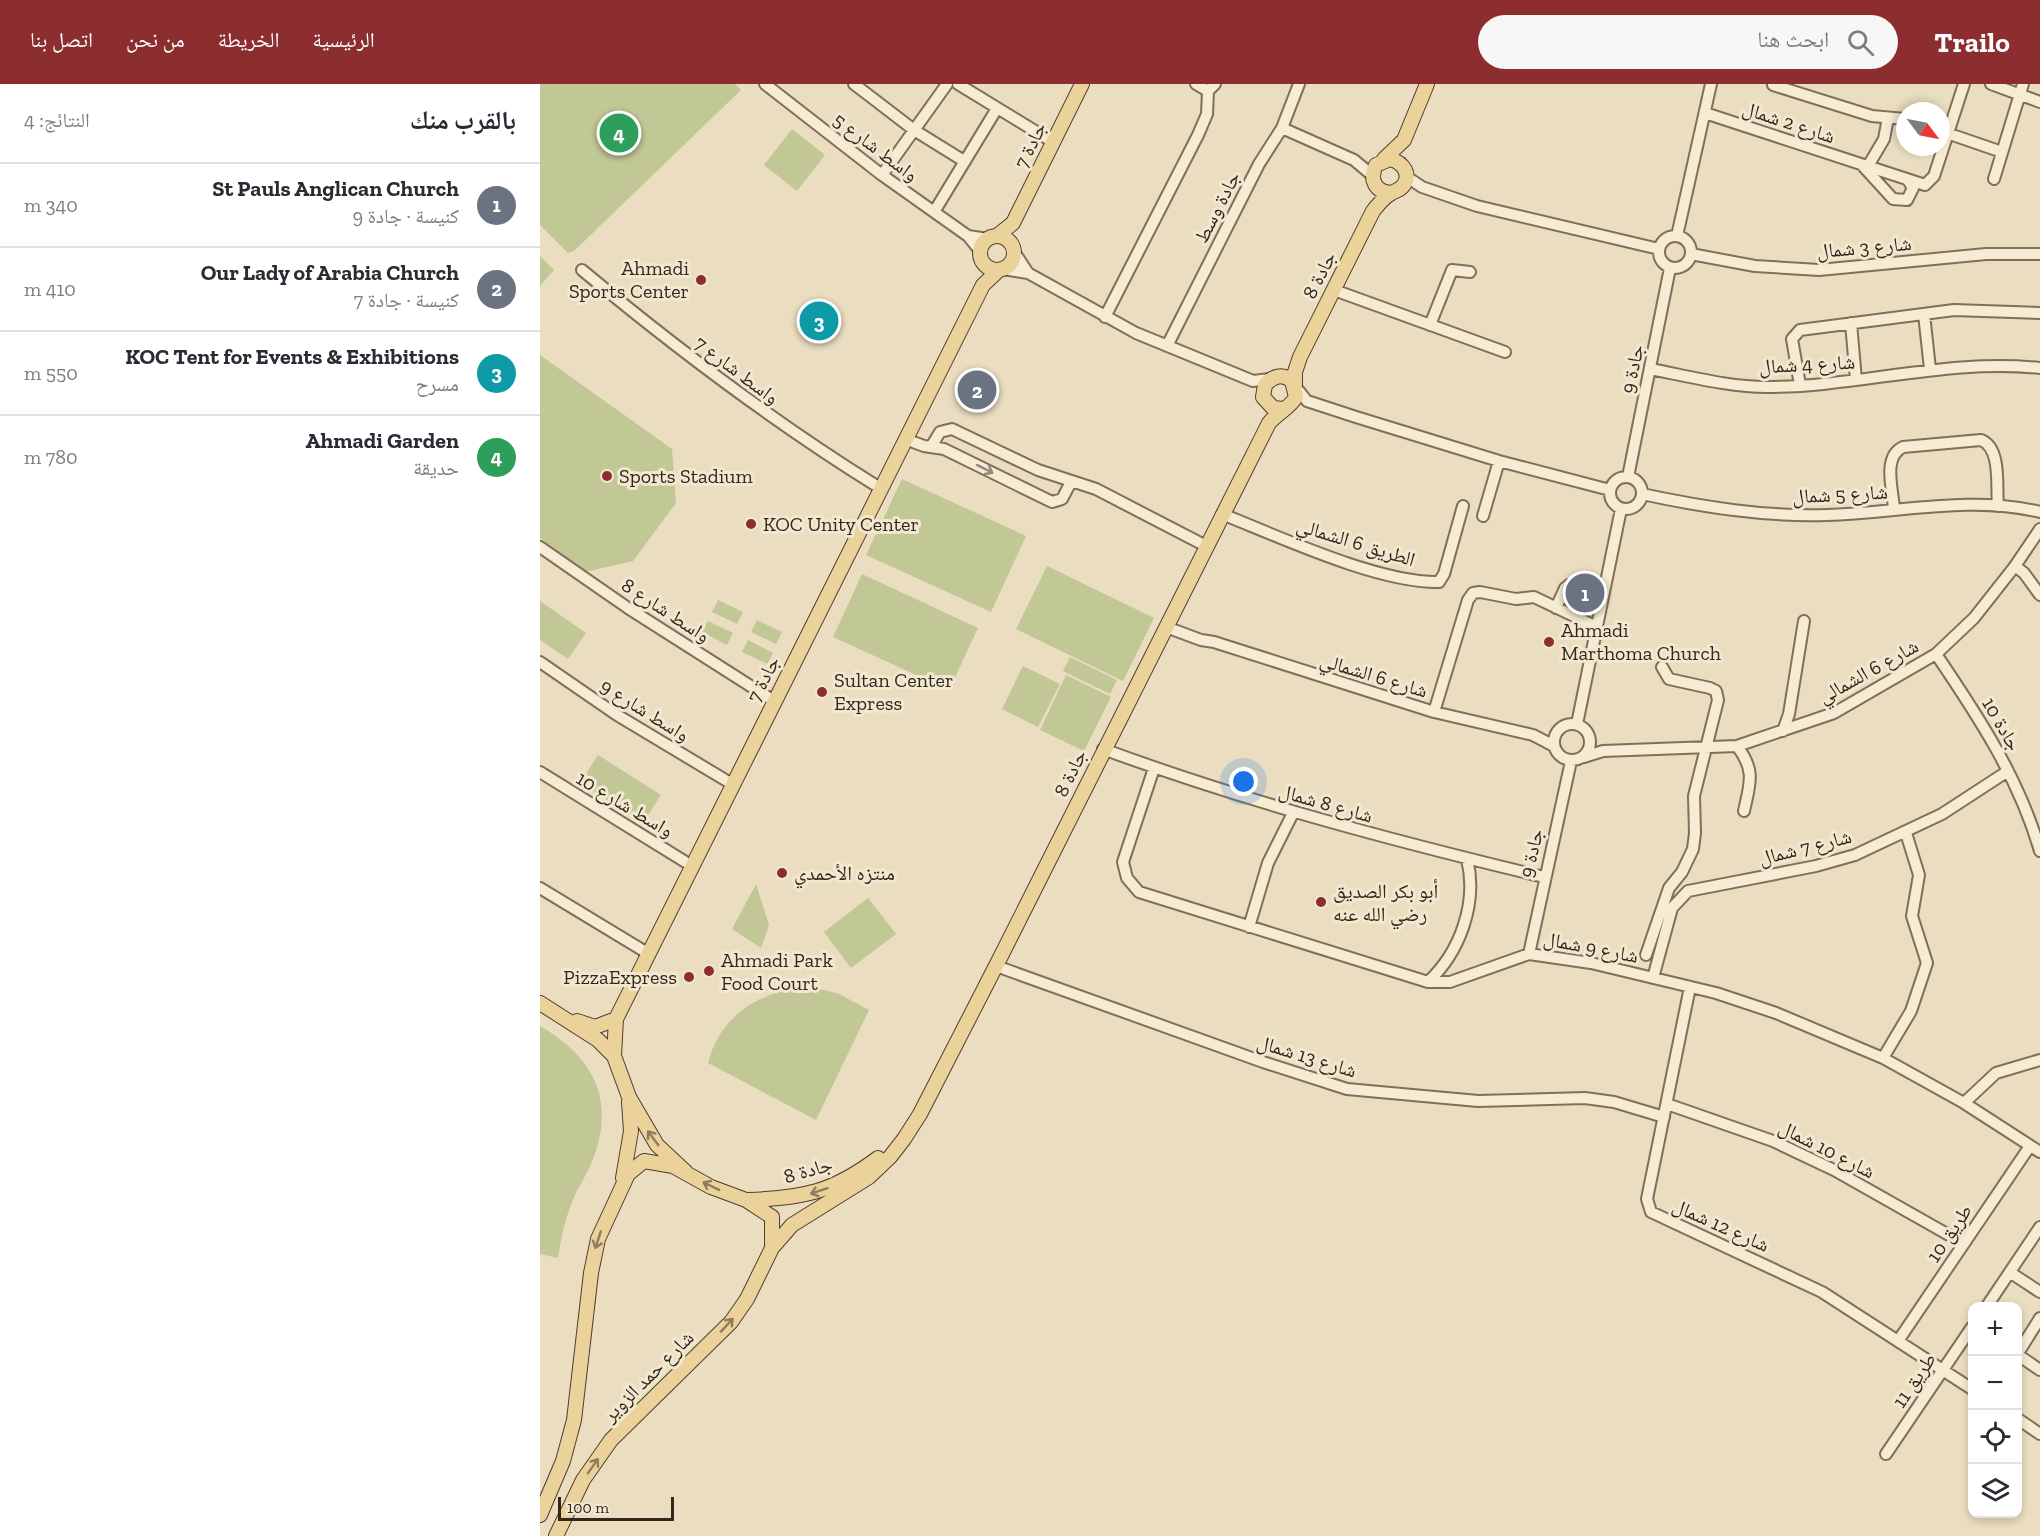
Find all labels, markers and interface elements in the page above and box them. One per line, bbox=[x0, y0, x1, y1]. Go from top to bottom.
search box bbox=[1478, 15, 1898, 69]
text: ابحث هنا bbox=[1757, 26, 1829, 53]
icon: search bbox=[1844, 26, 1877, 59]
text: Trailo bbox=[1934, 26, 2010, 59]
text: اتصل بنا bbox=[30, 27, 93, 52]
text: من نحن bbox=[126, 27, 185, 52]
text: الخريطة bbox=[218, 27, 279, 52]
text: الرئيسية bbox=[312, 27, 375, 52]
street label: شارع 2 شمال bbox=[1739, 96, 1838, 149]
north arrow bbox=[1896, 102, 1950, 156]
text: بالقرب منك bbox=[410, 104, 516, 136]
street label: واسط شارع 5 bbox=[828, 107, 923, 188]
text: النتائج: 4 bbox=[24, 108, 90, 132]
pin: 4 bbox=[600, 110, 638, 156]
street label: جادة 7 bbox=[1009, 118, 1051, 172]
street label: جادة وسط bbox=[1189, 167, 1245, 247]
text: St Pauls Anglican Church bbox=[212, 175, 459, 202]
text: 340 m bbox=[24, 193, 78, 217]
text: 1 bbox=[492, 193, 501, 217]
text: كنيسة · جادة 9 bbox=[353, 204, 459, 228]
street label: شارع 3 شمال bbox=[1816, 231, 1913, 264]
street label: جادة 8 bbox=[1297, 247, 1341, 303]
place label: Ahmadi Sports Center bbox=[569, 256, 689, 303]
text: Our Lady of Arabia Church bbox=[201, 259, 459, 286]
marker: Ahmadi Sports Center bbox=[694, 273, 708, 287]
text: 410 m bbox=[24, 277, 76, 301]
text: 2 bbox=[491, 277, 502, 301]
text: كنيسة · جادة 7 bbox=[354, 288, 459, 312]
pin: 3 bbox=[800, 298, 838, 344]
street label: واسط شارع 7 bbox=[690, 331, 784, 410]
street label: جادة 9 bbox=[1615, 342, 1649, 396]
text: KOC Tent for Events & Exhibitions bbox=[125, 343, 459, 370]
street label: شارع 4 شمال bbox=[1758, 349, 1856, 380]
text: 550 m bbox=[24, 361, 78, 385]
text: 3 bbox=[491, 361, 502, 385]
pin: 2 bbox=[958, 368, 996, 412]
text: مسرح bbox=[416, 372, 459, 396]
text: Ahmadi Garden bbox=[305, 427, 459, 454]
text: 780 m bbox=[24, 445, 78, 469]
text: 4 bbox=[491, 445, 502, 469]
text: حديقة bbox=[413, 456, 459, 480]
place label: Sports Stadium bbox=[619, 464, 754, 488]
one-way arrow bbox=[975, 464, 993, 476]
marker: Sports Stadium bbox=[600, 469, 614, 483]
street label: شارع 5 شمال bbox=[1792, 480, 1888, 509]
place label: KOC Unity Center bbox=[763, 512, 919, 536]
street label: الطريق 6 الشمالي bbox=[1293, 513, 1418, 575]
marker: KOC Unity Center bbox=[744, 517, 758, 531]
pin: 1 bbox=[1566, 570, 1604, 616]
street label: واسط شارع 8 bbox=[617, 573, 715, 648]
place label: Ahmadi Marthoma Church bbox=[1561, 618, 1722, 665]
street label: شارع 6 الشمالي bbox=[1814, 634, 1924, 712]
marker: Ahmadi Marthoma Church bbox=[1542, 635, 1556, 649]
street label: شارع 6 الشمالي bbox=[1316, 647, 1431, 707]
street label: جادة 7 bbox=[741, 652, 785, 706]
place label: Sultan Center Express bbox=[834, 668, 953, 715]
street label: واسط شارع 9 bbox=[595, 673, 694, 748]
marker: Sultan Center Express bbox=[815, 685, 829, 699]
street label: جادة 10 bbox=[1977, 693, 2027, 755]
street label: جادة 8 bbox=[1048, 745, 1092, 801]
street label: واسط شارع 10 bbox=[572, 766, 678, 843]
your location bbox=[1229, 767, 1258, 796]
street label: شارع 8 شمال bbox=[1276, 778, 1376, 829]
street label: شارع 7 شمال bbox=[1756, 824, 1854, 871]
street label: جادة 9 bbox=[1514, 826, 1548, 880]
place label: منتزه الأحمدي bbox=[794, 861, 895, 889]
marker: منتزه الأحمدي bbox=[775, 866, 789, 880]
place label: أبو بكر الصديق رضي الله عنه bbox=[1333, 879, 1438, 930]
marker: أبو بكر الصديق رضي الله عنه bbox=[1314, 895, 1328, 909]
street label: شارع 9 شمال bbox=[1541, 926, 1640, 969]
place label: Ahmadi Park Food Court bbox=[721, 948, 833, 995]
marker: Ahmadi Park Food Court bbox=[702, 964, 716, 978]
place label: PizzaExpress bbox=[563, 965, 677, 989]
marker: PizzaExpress bbox=[682, 970, 696, 984]
street label: شارع 13 شمال bbox=[1254, 1029, 1360, 1083]
street label: شارع 10 شمال bbox=[1774, 1115, 1879, 1184]
one-way arrow bbox=[646, 1131, 659, 1147]
street label: جادة 8 bbox=[781, 1152, 835, 1188]
one-way arrow bbox=[703, 1179, 721, 1191]
one-way arrow bbox=[810, 1186, 829, 1197]
street label: شارع 12 شمال bbox=[1668, 1193, 1773, 1258]
street label: طريق 10 bbox=[1921, 1199, 1977, 1267]
one-way arrow bbox=[592, 1230, 603, 1249]
map controls bbox=[1968, 1302, 2022, 1518]
button: + bbox=[1968, 1302, 2022, 1356]
one-way arrow bbox=[720, 1318, 734, 1333]
street label: شارع حمد الزوير bbox=[597, 1325, 699, 1428]
street label: طريق 11 bbox=[1887, 1348, 1941, 1412]
button: − bbox=[1968, 1356, 2022, 1410]
button: locate bbox=[1968, 1410, 2022, 1464]
one-way arrow bbox=[587, 1458, 599, 1474]
button: layers bbox=[1968, 1464, 2022, 1518]
scale bar bbox=[558, 1494, 674, 1522]
text: 100 m bbox=[567, 1498, 609, 1517]

